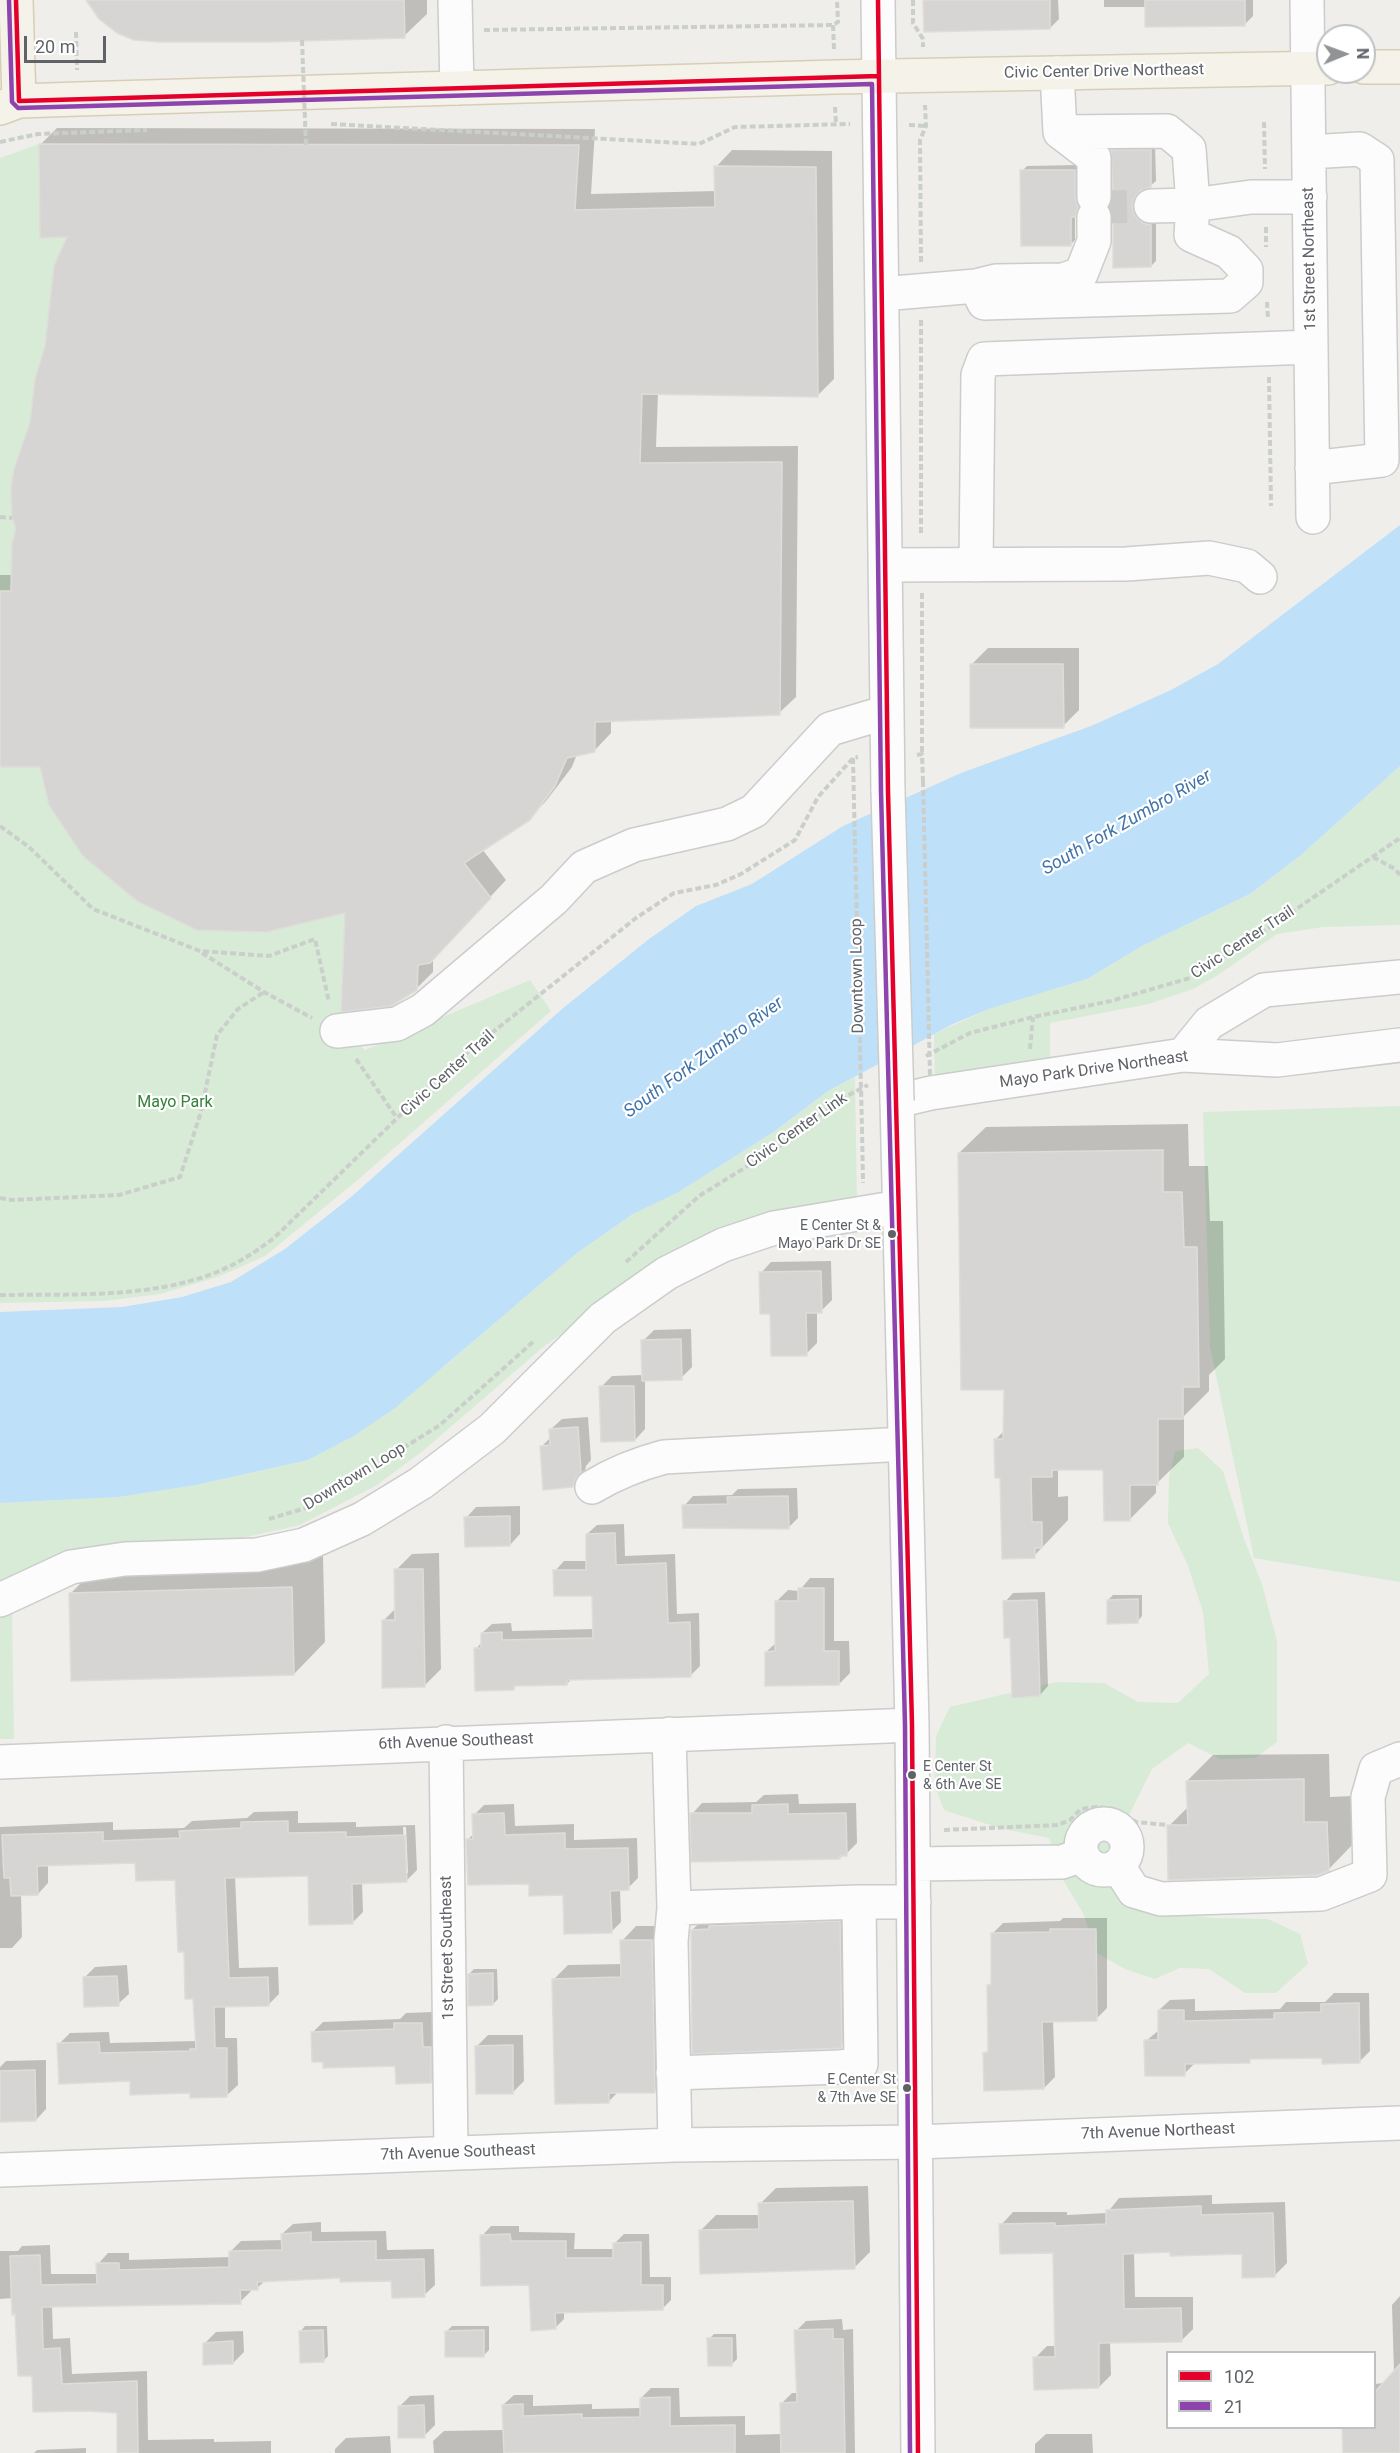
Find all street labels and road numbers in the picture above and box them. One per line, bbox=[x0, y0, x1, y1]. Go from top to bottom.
street label: Civic Center Drive Northeast bbox=[1004, 61, 1204, 83]
street label: 1st Street Northeast bbox=[1299, 187, 1321, 331]
street label: Civic Center Trail bbox=[1188, 902, 1298, 984]
street label: Downtown Loop bbox=[847, 918, 869, 1034]
street label: Civic Center Trail bbox=[397, 1027, 499, 1121]
street label: Mayo Park Drive Northeast bbox=[998, 1047, 1190, 1093]
street label: Civic Center Link bbox=[743, 1089, 851, 1173]
street label: Downtown Loop bbox=[301, 1439, 409, 1515]
street label: 6th Avenue Southeast bbox=[378, 1730, 534, 1754]
street label: 1st Street Southeast bbox=[437, 1875, 459, 2021]
street label: 7th Avenue Northeast bbox=[1081, 2120, 1235, 2144]
street label: 7th Avenue Southeast bbox=[380, 2141, 536, 2165]

